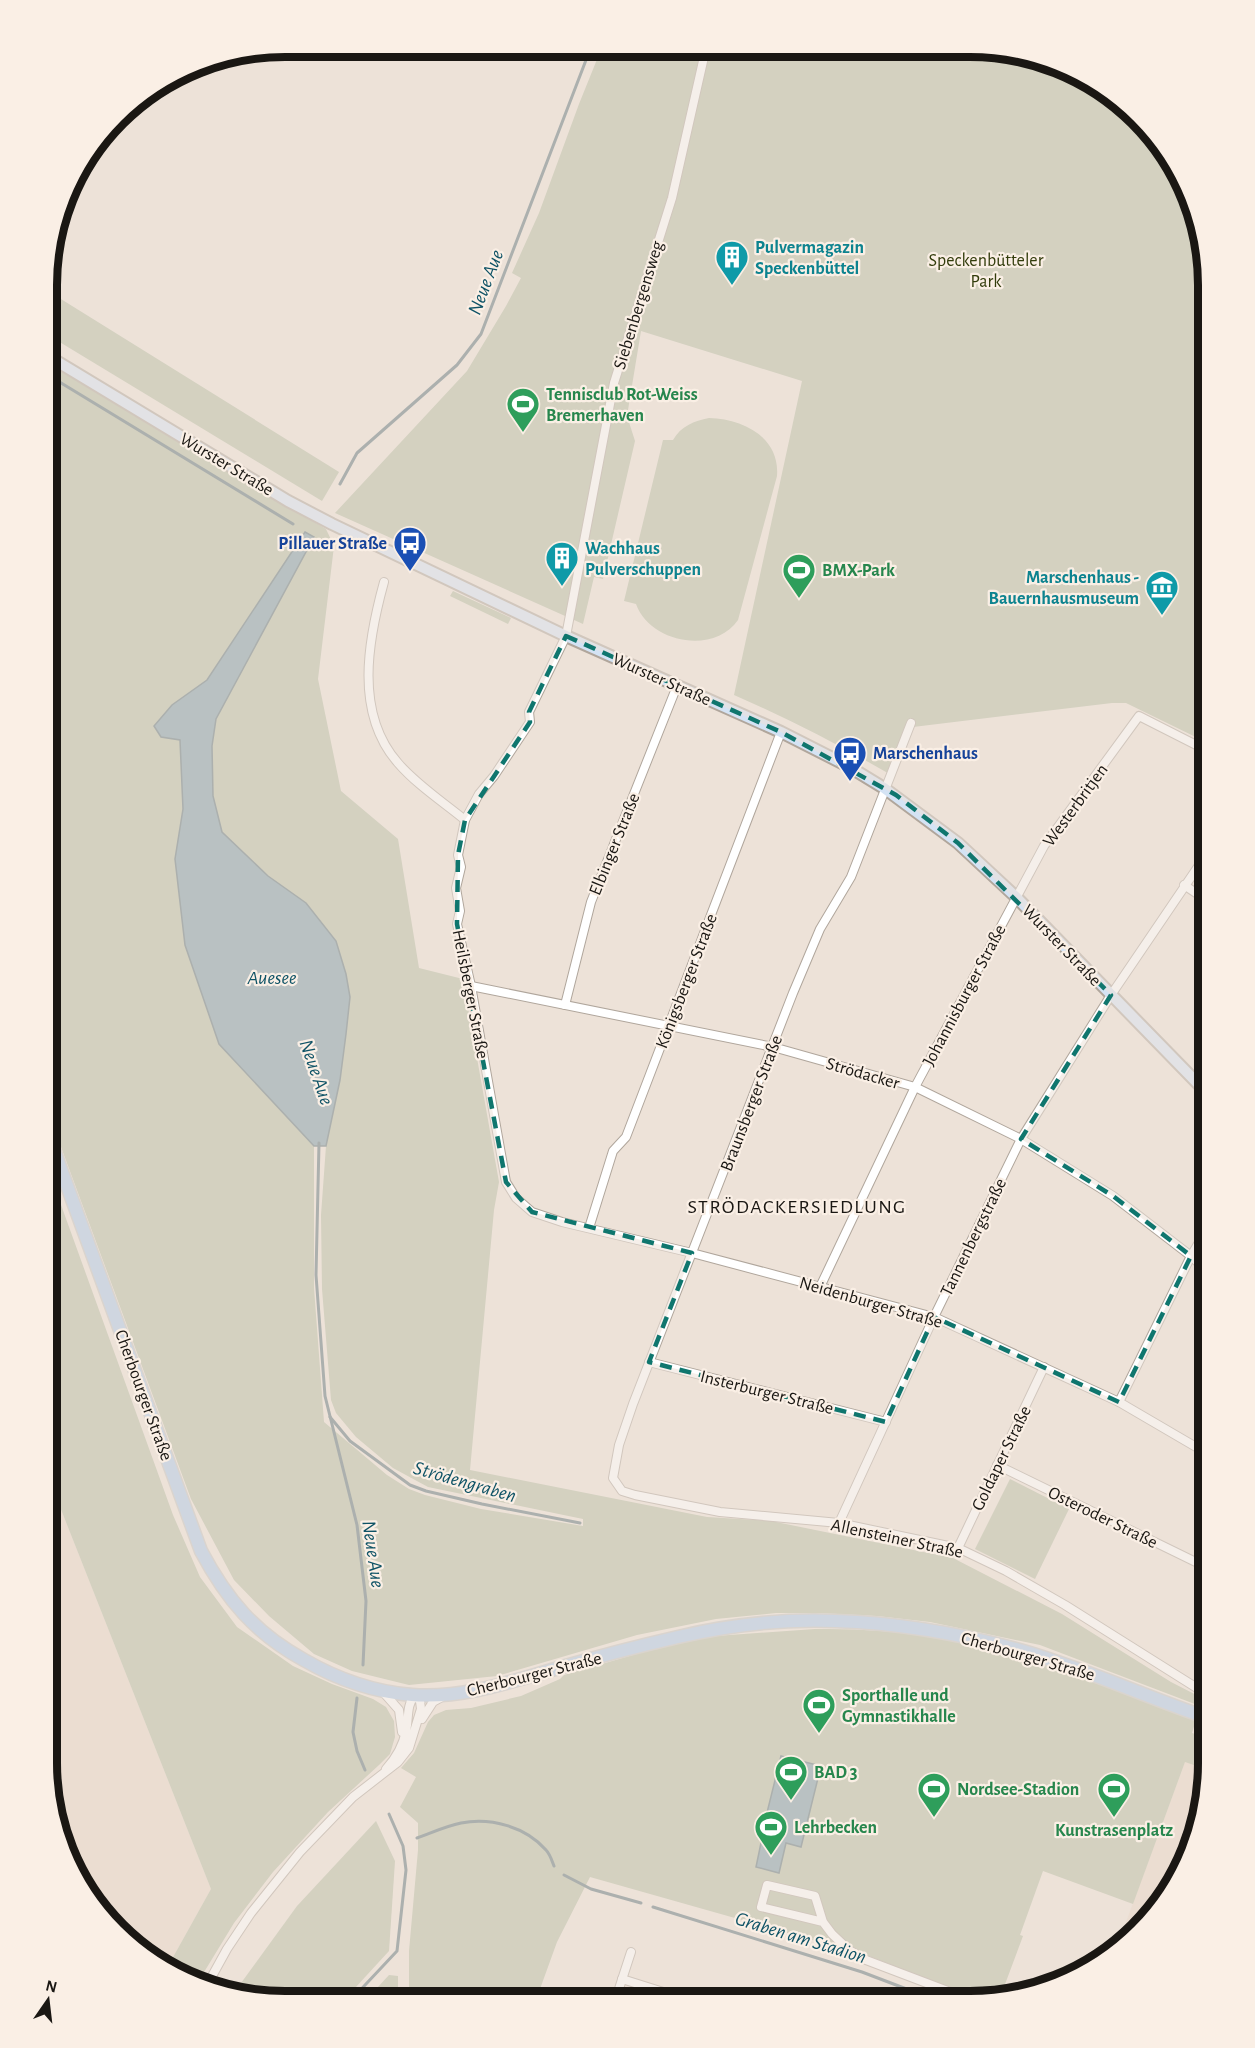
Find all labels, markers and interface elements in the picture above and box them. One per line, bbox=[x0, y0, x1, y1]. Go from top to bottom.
street label: Siebenbergensweg bbox=[611, 239, 667, 372]
building icon: Pulvermagazin Speckenbüttel bbox=[714, 239, 750, 286]
place label: Pulvermagazin Speckenbüttel bbox=[755, 239, 864, 278]
water label: Neue Aue bbox=[464, 247, 508, 318]
park label: Speckenbütteler Park bbox=[929, 252, 1044, 291]
sports icon: Tennisclub Rot-Weiss Bremerhaven bbox=[505, 386, 541, 433]
place label: Tennisclub Rot-Weiss Bremerhaven bbox=[546, 386, 698, 425]
street label: Wurster Straße bbox=[177, 430, 276, 500]
bus stop icon: Pillauer Straße bbox=[392, 525, 428, 572]
place label: Pillauer Straße bbox=[278, 535, 387, 553]
building icon: Wachhaus Pulverschuppen bbox=[544, 540, 580, 587]
place label: Wachhaus Pulverschuppen bbox=[585, 540, 701, 579]
sports icon: BMX-Park bbox=[781, 552, 817, 599]
place label: BMX-Park bbox=[822, 562, 895, 580]
place label: Marschenhaus - Bauernhausmuseum bbox=[989, 569, 1139, 608]
museum icon: Marschenhaus - Bauernhausmuseum bbox=[1144, 569, 1180, 616]
street label: Wurster Straße bbox=[610, 650, 714, 710]
bus stop icon: Marschenhaus bbox=[832, 735, 868, 782]
place label: Marschenhaus bbox=[873, 745, 978, 763]
street label: Westerbritjen bbox=[1040, 761, 1112, 850]
street label: Elbinger Straße bbox=[586, 791, 644, 898]
street label: Wurster Straße bbox=[1018, 901, 1104, 990]
street label: Königsberger Straße bbox=[653, 911, 721, 1051]
street label: Johannisburger Straße bbox=[920, 922, 1010, 1069]
street label: Heilsberger Straße bbox=[449, 928, 491, 1060]
water label: Auesee bbox=[246, 968, 297, 988]
street label: Braunsberger Straße bbox=[718, 1033, 786, 1174]
water label: Neue Aue bbox=[296, 1037, 337, 1108]
street label: Strödacker bbox=[824, 1055, 902, 1093]
street label: Tannenbergstraße bbox=[938, 1176, 1010, 1299]
district label: STRÖDACKERSIEDLUNG bbox=[687, 1197, 907, 1217]
street label: Neidenburger Straße bbox=[797, 1274, 944, 1332]
street label: Cherbourger Straße bbox=[111, 1327, 175, 1463]
street label: Insterburger Straße bbox=[698, 1368, 835, 1418]
street label: Goldaper Straße bbox=[969, 1403, 1035, 1514]
water label: Strödengraben bbox=[411, 1458, 518, 1506]
street label: Osteroder Straße bbox=[1045, 1484, 1160, 1552]
street label: Allensteiner Straße bbox=[829, 1516, 964, 1562]
water label: Neue Aue bbox=[358, 1519, 388, 1590]
street label: Cherbourger Straße bbox=[959, 1629, 1097, 1685]
street label: Cherbourger Straße bbox=[465, 1650, 603, 1700]
sports icon: Sporthalle und Gymnastikhalle bbox=[801, 1687, 837, 1734]
place label: Sporthalle und Gymnastikhalle bbox=[842, 1687, 956, 1726]
sports icon: BAD 3 bbox=[773, 1754, 809, 1801]
place label: BAD 3 bbox=[814, 1764, 858, 1782]
sports icon: Nordsee-Stadion bbox=[916, 1771, 952, 1818]
sports icon: Kunstrasenplatz bbox=[1096, 1771, 1132, 1818]
place label: Nordsee-Stadion bbox=[957, 1781, 1079, 1799]
sports icon: Lehrbecken bbox=[753, 1809, 789, 1856]
place label: Lehrbecken bbox=[794, 1819, 877, 1837]
place label: Kunstrasenplatz bbox=[1055, 1822, 1173, 1840]
water label: Graben am Stadion bbox=[733, 1909, 869, 1967]
north arrow bbox=[18, 1970, 78, 2030]
text: N bbox=[44, 1977, 59, 1996]

